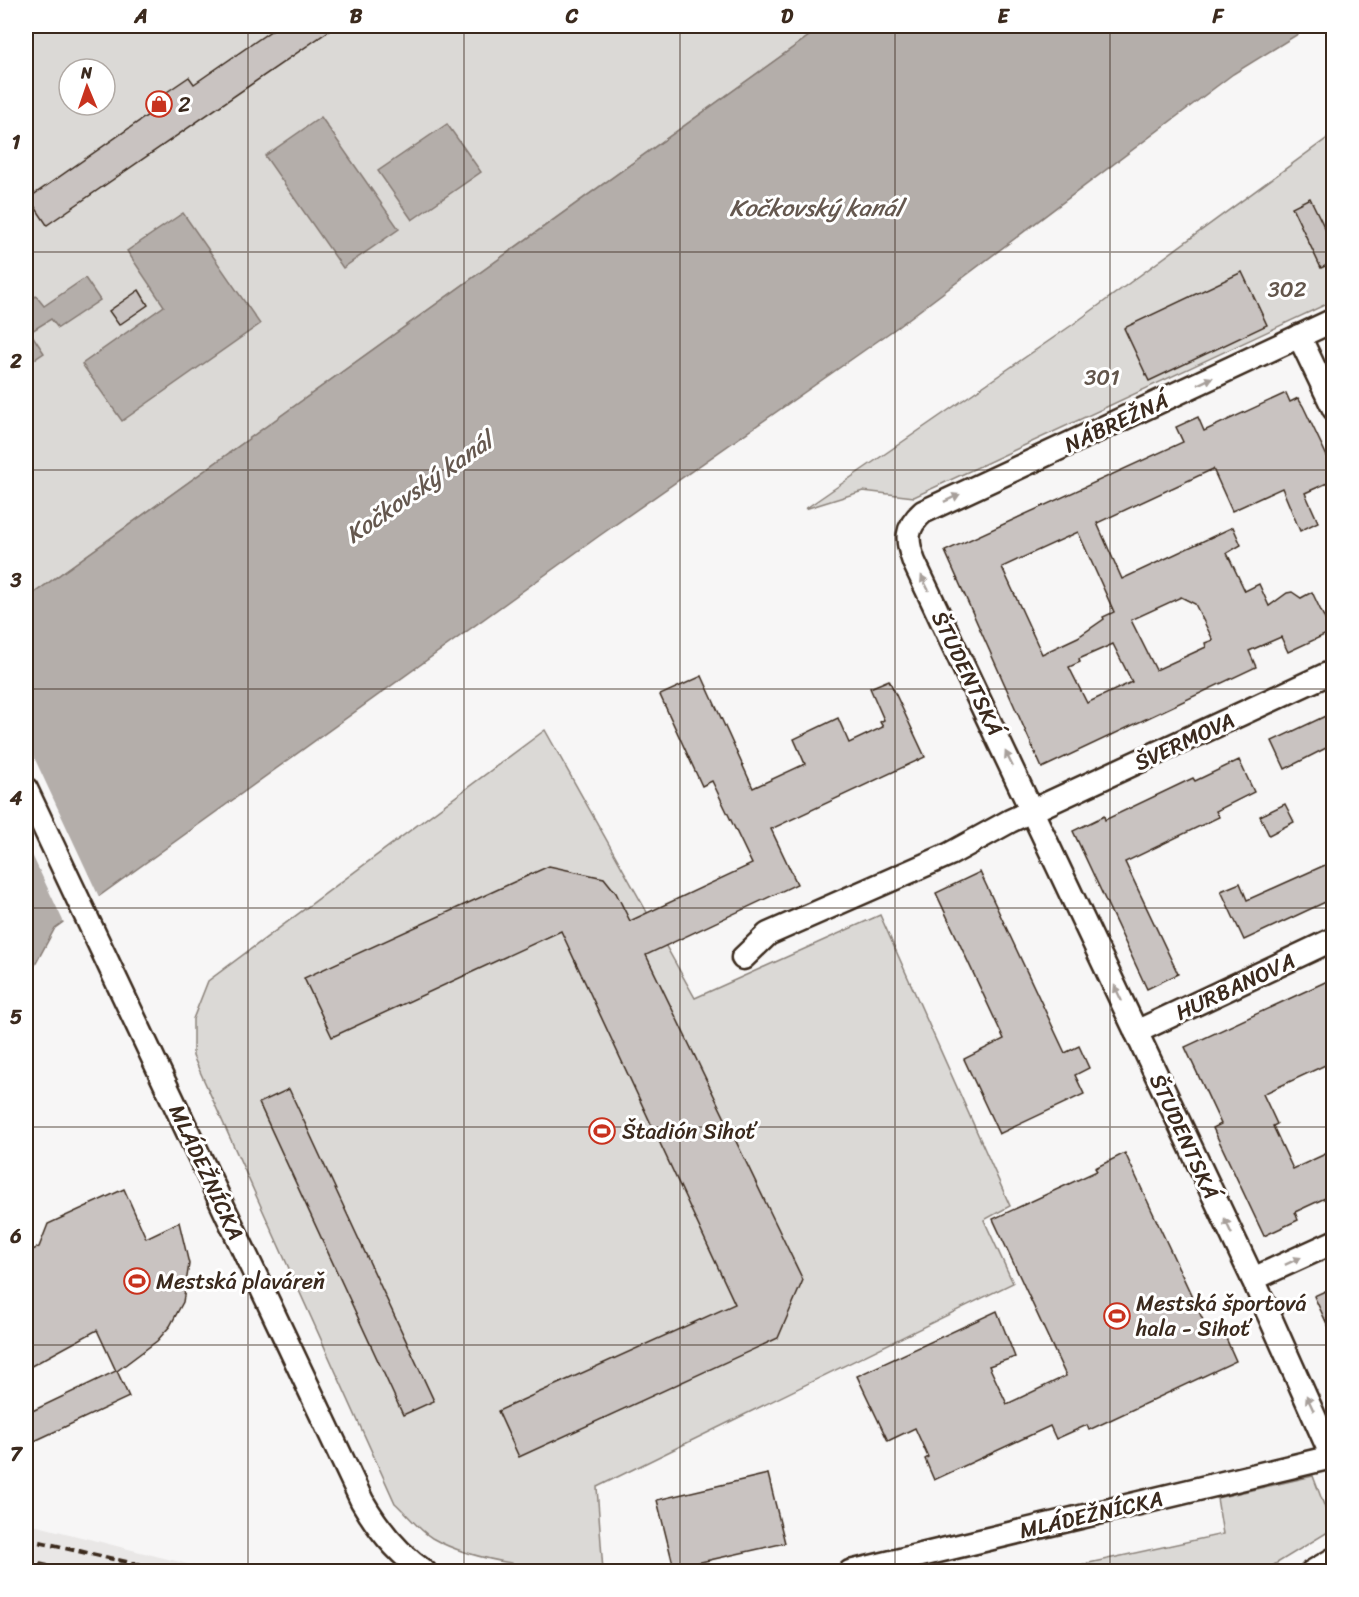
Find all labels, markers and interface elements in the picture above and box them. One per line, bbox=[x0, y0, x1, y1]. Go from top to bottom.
text: A bbox=[133, 0, 148, 34]
text: B bbox=[350, 0, 363, 34]
text: C bbox=[565, 0, 579, 34]
text: D bbox=[781, 0, 794, 34]
text: E bbox=[997, 0, 1010, 34]
text: F bbox=[1212, 0, 1225, 34]
north arrow bbox=[57, 57, 117, 117]
text: N bbox=[79, 58, 93, 87]
place label: 2 bbox=[178, 85, 191, 124]
shop icon: 2 bbox=[144, 89, 174, 119]
text: 1 bbox=[12, 125, 21, 160]
water label: Kočkovský kanál bbox=[730, 187, 908, 229]
park label: 302 bbox=[1268, 270, 1307, 309]
text: 2 bbox=[9, 344, 22, 379]
park label: 301 bbox=[1084, 358, 1120, 397]
one-way arrow bbox=[1196, 376, 1213, 386]
street label: NÁBREŽNÁ bbox=[1057, 380, 1177, 464]
water label: Kočkovský kanál bbox=[336, 418, 506, 555]
one-way arrow bbox=[943, 494, 960, 503]
text: 3 bbox=[10, 563, 22, 598]
one-way arrow bbox=[920, 575, 929, 592]
street label: ŠTUDENTSKÁ bbox=[920, 604, 1016, 745]
street label: ŠVERMOVA bbox=[1127, 701, 1241, 782]
one-way arrow bbox=[1004, 750, 1014, 767]
text: 4 bbox=[9, 781, 23, 816]
street label: HURBANOVA bbox=[1169, 942, 1302, 1031]
one-way arrow bbox=[1113, 984, 1122, 1002]
text: 5 bbox=[10, 1000, 22, 1035]
street label: ŠTUDENTSKÁ bbox=[1138, 1067, 1232, 1208]
street label: MLÁDEŽNÍCKA bbox=[158, 1098, 255, 1247]
place label: Štadión Sihoť bbox=[622, 1112, 759, 1151]
sports icon: Štadión Sihoť bbox=[587, 1116, 617, 1146]
one-way arrow bbox=[1223, 1218, 1232, 1235]
text: 6 bbox=[9, 1219, 22, 1254]
one-way arrow bbox=[1285, 1256, 1302, 1265]
place label: Mestská plaváreň bbox=[156, 1262, 325, 1301]
sports icon: Mestská plaváreň bbox=[122, 1266, 152, 1296]
place label: Mestská športová hala - Sihoť bbox=[1135, 1284, 1306, 1348]
sports icon: Mestská športová hala - Sihoť bbox=[1102, 1301, 1132, 1331]
one-way arrow bbox=[1305, 1395, 1314, 1412]
text: 7 bbox=[10, 1437, 23, 1472]
street label: MLÁDEŽNÍCKA bbox=[1015, 1479, 1167, 1550]

